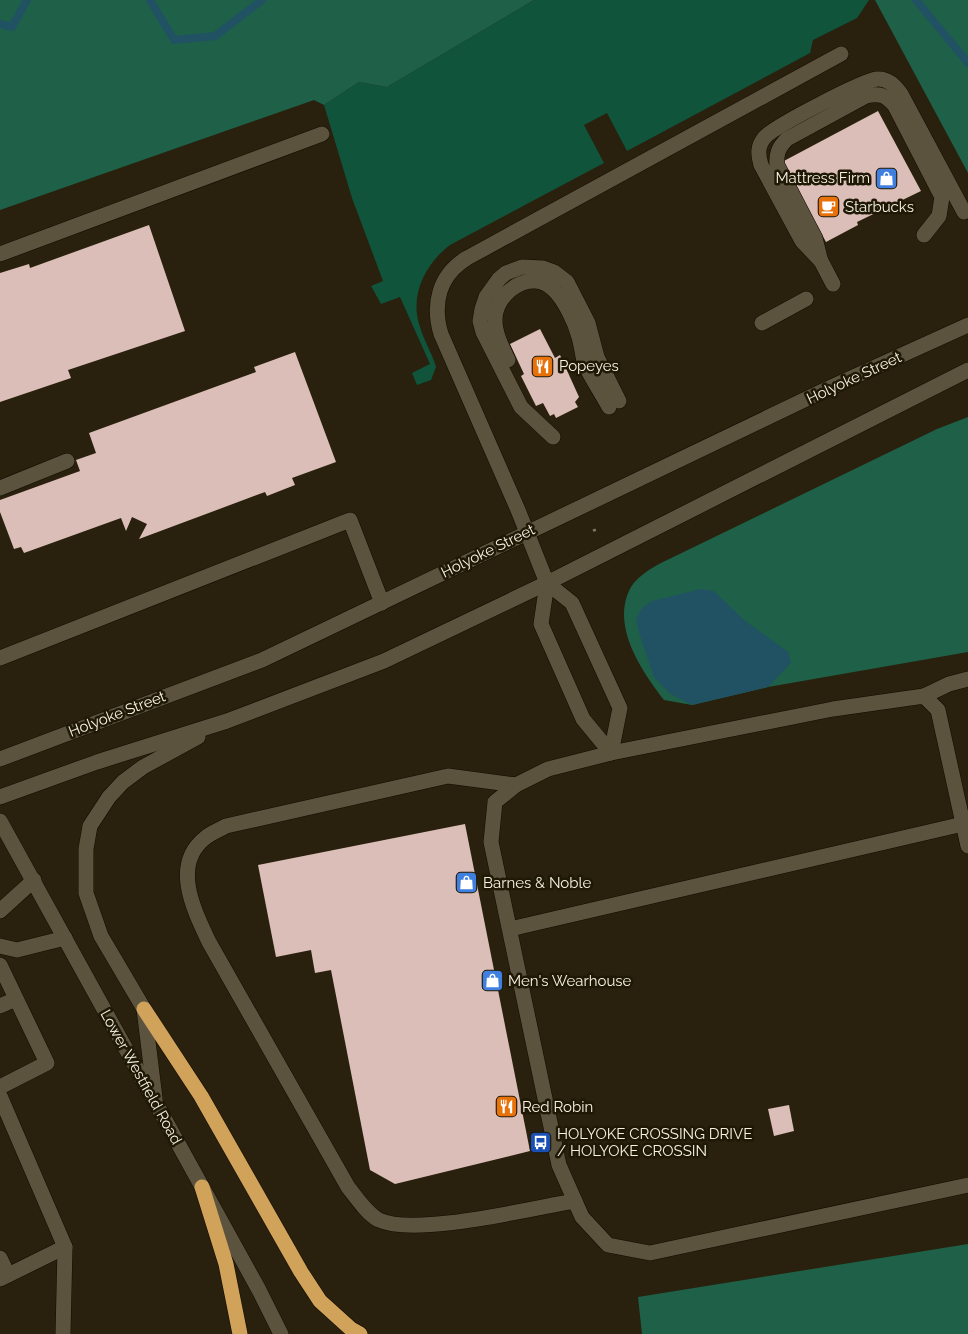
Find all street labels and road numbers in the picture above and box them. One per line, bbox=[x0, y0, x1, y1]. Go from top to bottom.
street label: Holyoke Street bbox=[804, 348, 904, 408]
street label: Holyoke Street bbox=[438, 520, 538, 582]
street label: Holyoke Street bbox=[66, 687, 168, 741]
street label: Lower Westfield Road bbox=[96, 1006, 186, 1148]

